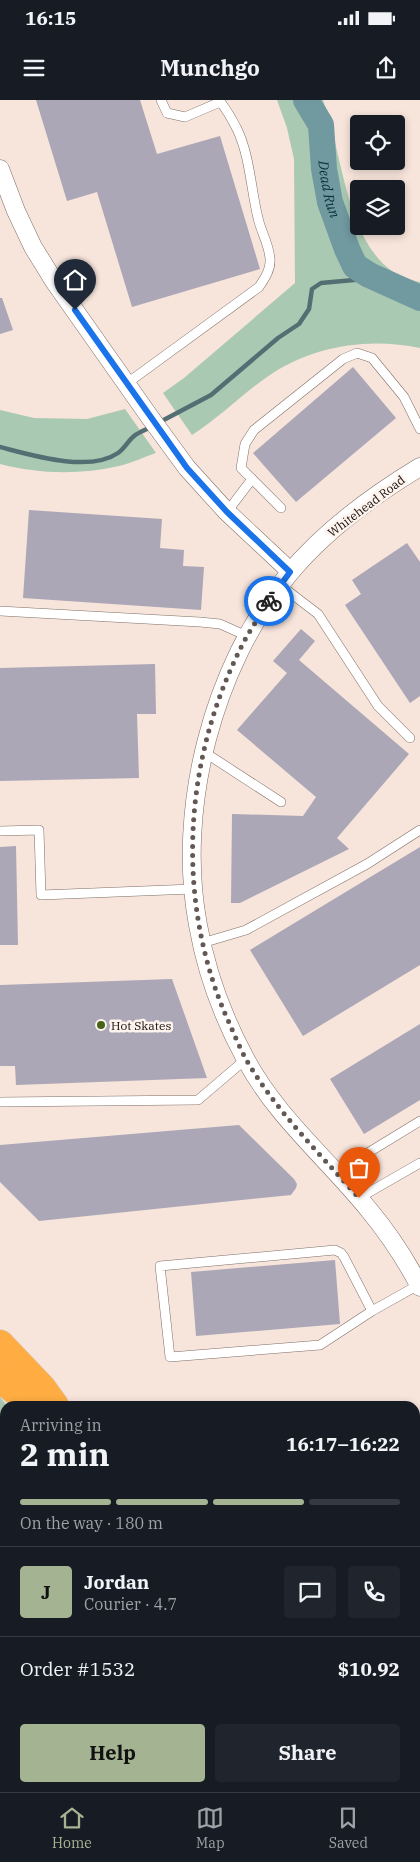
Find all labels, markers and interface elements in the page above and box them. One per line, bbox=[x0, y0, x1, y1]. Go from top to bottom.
text: 16:15 bbox=[25, 6, 76, 30]
text: Munchgo bbox=[160, 53, 260, 82]
icon: menu bbox=[20, 54, 48, 82]
icon: share bbox=[372, 54, 400, 82]
map controls bbox=[350, 115, 405, 235]
button: locate bbox=[350, 115, 405, 170]
water label: Dead Run bbox=[314, 159, 344, 220]
button: layers bbox=[350, 180, 405, 235]
pin bbox=[54, 259, 96, 310]
icon: home bbox=[61, 266, 89, 294]
street label: Whitehead Road bbox=[324, 472, 408, 540]
courier bbox=[244, 576, 294, 626]
icon: bike bbox=[255, 587, 283, 615]
place label: Hot Skates bbox=[111, 1018, 171, 1033]
marker: Hot Skates bbox=[95, 1019, 107, 1031]
pin bbox=[338, 1147, 380, 1198]
icon: bag bbox=[345, 1154, 373, 1182]
text: Arriving in bbox=[20, 1415, 102, 1435]
text: 16:17–16:22 bbox=[286, 1432, 400, 1456]
text: 2 min bbox=[20, 1433, 110, 1475]
text: On the way · 180 m bbox=[20, 1513, 163, 1533]
button: chat bbox=[284, 1566, 336, 1618]
button: phone bbox=[348, 1566, 400, 1618]
text: Jordan bbox=[84, 1570, 149, 1594]
text: J bbox=[41, 1580, 51, 1604]
text: Courier · 4.7 bbox=[84, 1594, 177, 1614]
text: Order #1532 bbox=[20, 1657, 135, 1681]
text: $10.92 bbox=[338, 1657, 400, 1681]
button: Help bbox=[20, 1724, 205, 1782]
button: Share bbox=[215, 1724, 400, 1782]
tab: Home bbox=[52, 1804, 92, 1852]
tab: Map bbox=[196, 1804, 225, 1852]
tab: Saved bbox=[329, 1804, 368, 1852]

